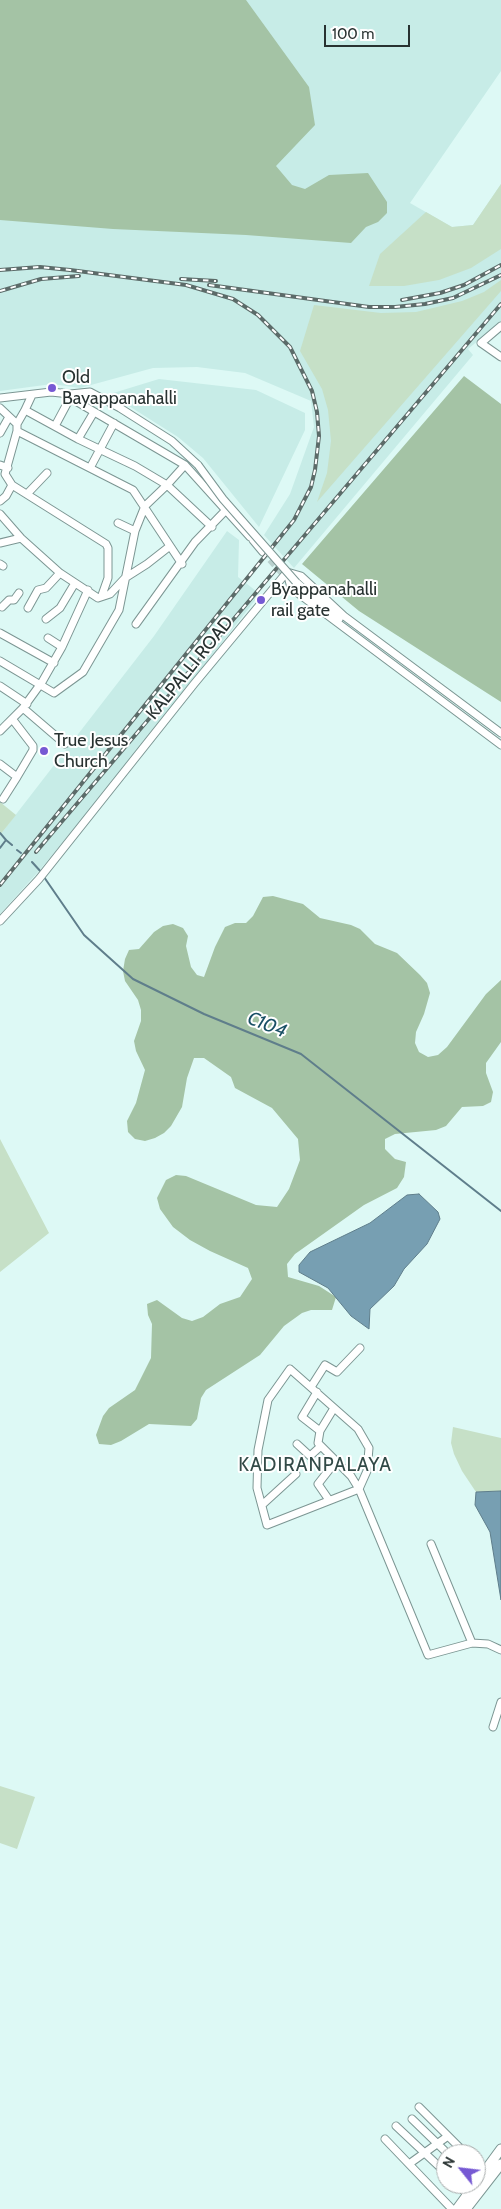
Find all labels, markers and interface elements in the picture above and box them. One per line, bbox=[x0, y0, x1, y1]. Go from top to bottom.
scale bar bbox=[326, 15, 412, 47]
text: 100 m bbox=[332, 25, 374, 43]
place label: Old Bayappanahalli bbox=[62, 367, 177, 409]
marker: Old Bayappanahalli bbox=[46, 382, 58, 394]
place label: Byappanahalli rail gate bbox=[271, 579, 377, 622]
marker: Byappanahalli rail gate bbox=[255, 594, 267, 606]
street label: KALPALLI ROAD bbox=[142, 612, 238, 724]
place label: True Jesus Church bbox=[54, 730, 128, 772]
marker: True Jesus Church bbox=[38, 745, 50, 757]
water label: C104 bbox=[244, 1007, 290, 1043]
district label: KADIRANPALAYA bbox=[237, 1454, 393, 1476]
north arrow bbox=[436, 2144, 486, 2194]
text: N bbox=[438, 2154, 459, 2171]

